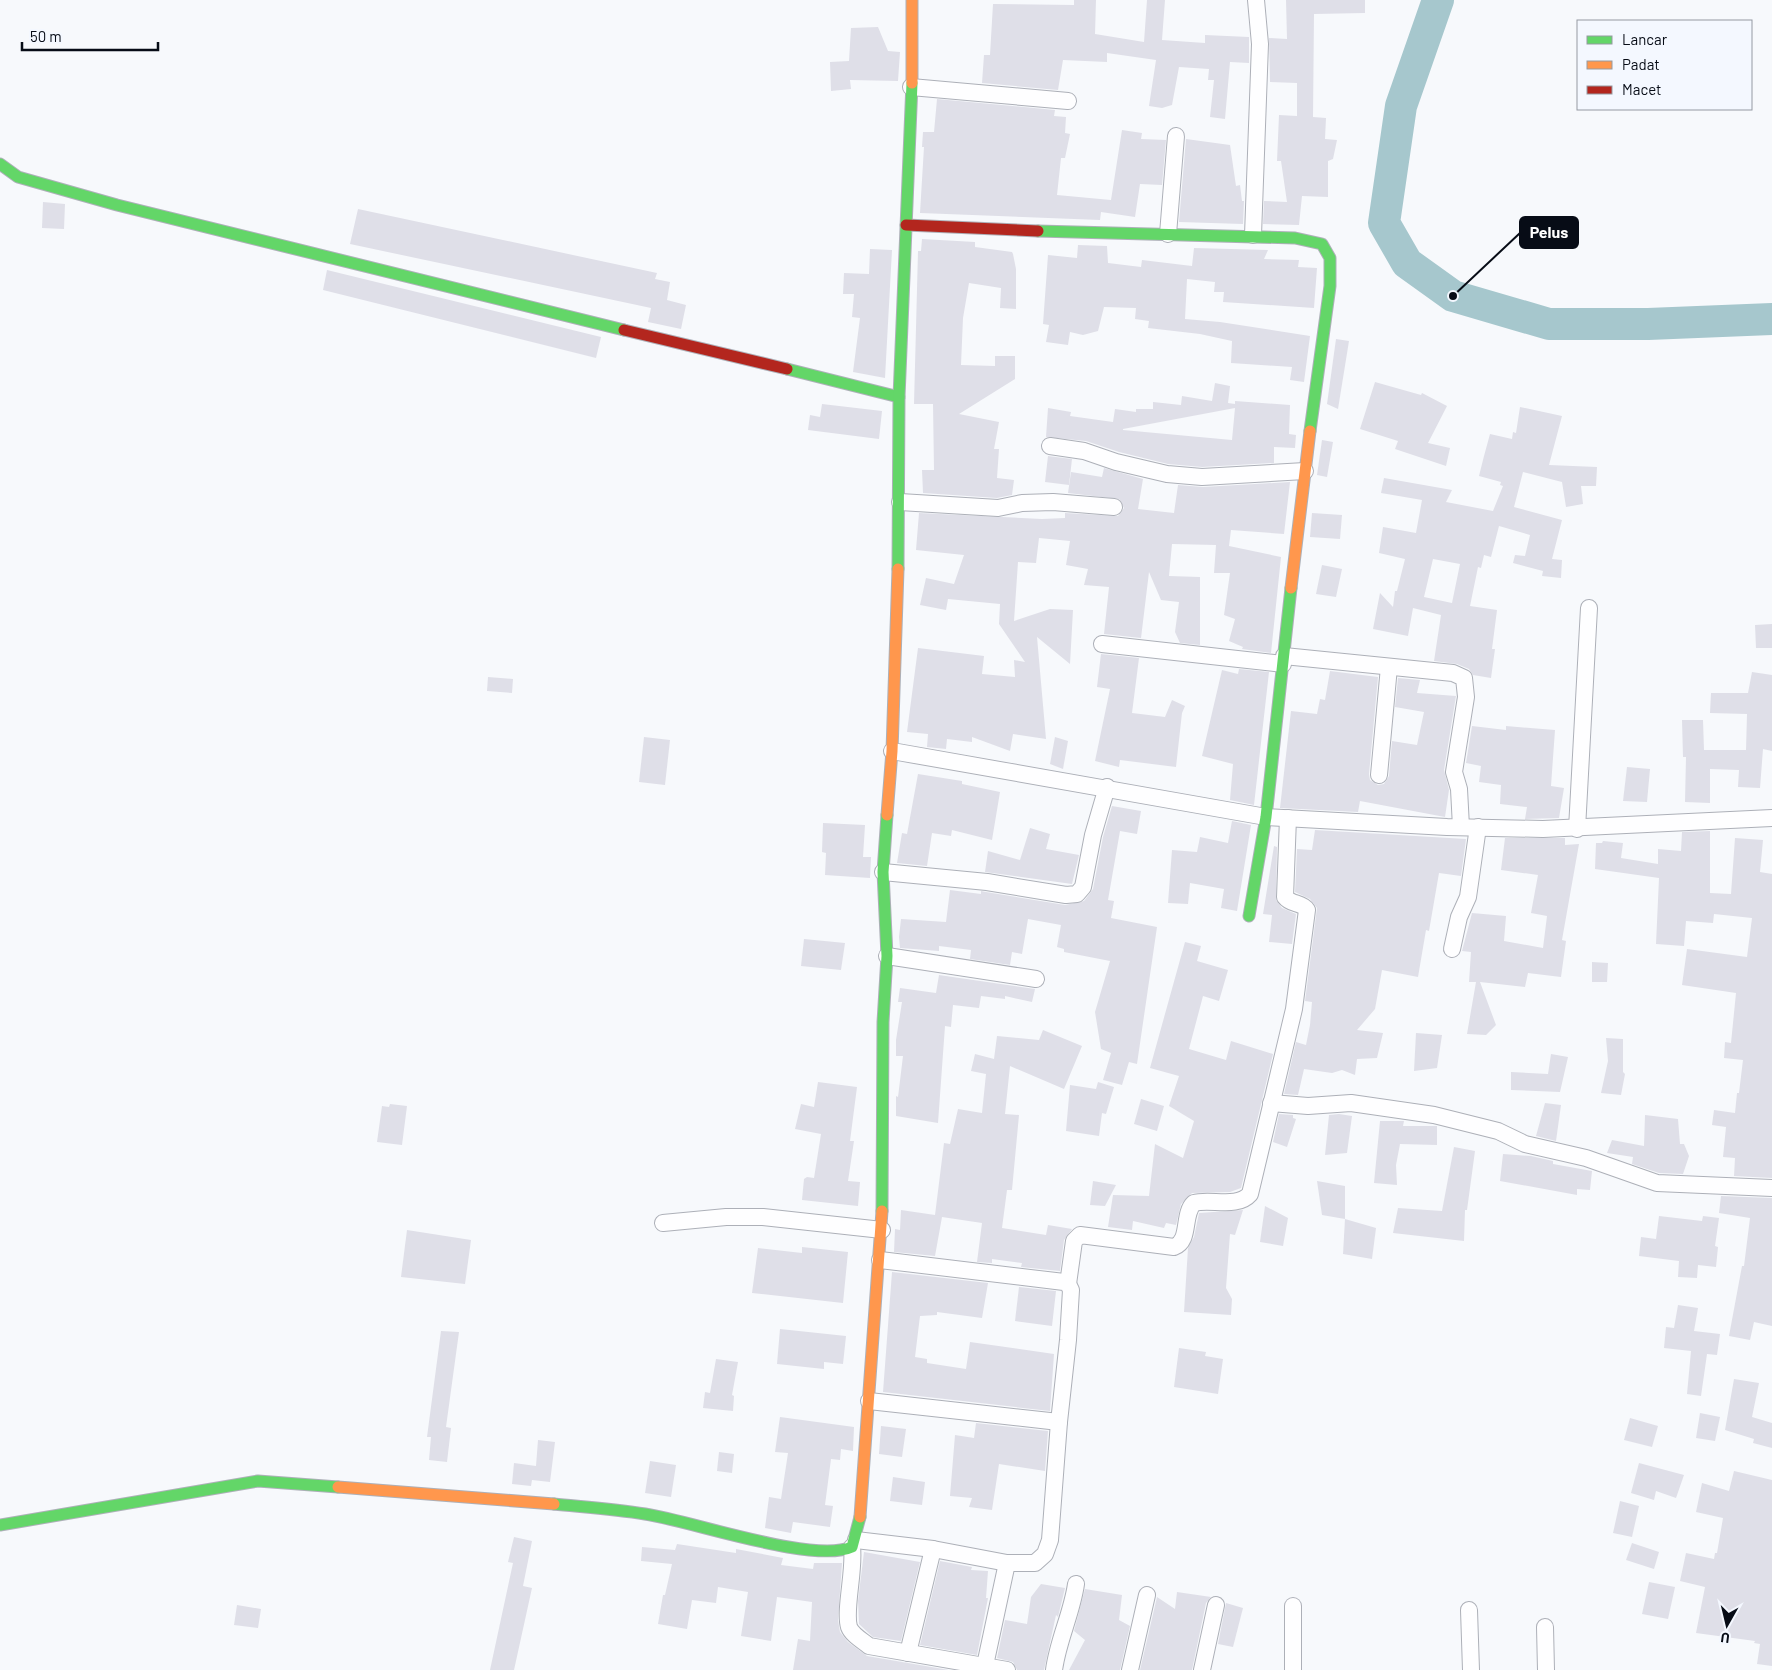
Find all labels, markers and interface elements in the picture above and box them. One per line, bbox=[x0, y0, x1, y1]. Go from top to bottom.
scale bar bbox=[22, 20, 159, 52]
legend bbox=[1577, 20, 1752, 110]
text: 50 m bbox=[30, 27, 62, 45]
text: Lancar bbox=[1622, 30, 1668, 48]
text: Padat bbox=[1622, 55, 1660, 73]
text: Macet bbox=[1622, 80, 1662, 98]
callout: Pelus bbox=[1520, 217, 1578, 248]
text: Pelus bbox=[1530, 222, 1568, 241]
north arrow bbox=[1702, 1600, 1752, 1650]
text: U bbox=[1719, 1629, 1731, 1647]

